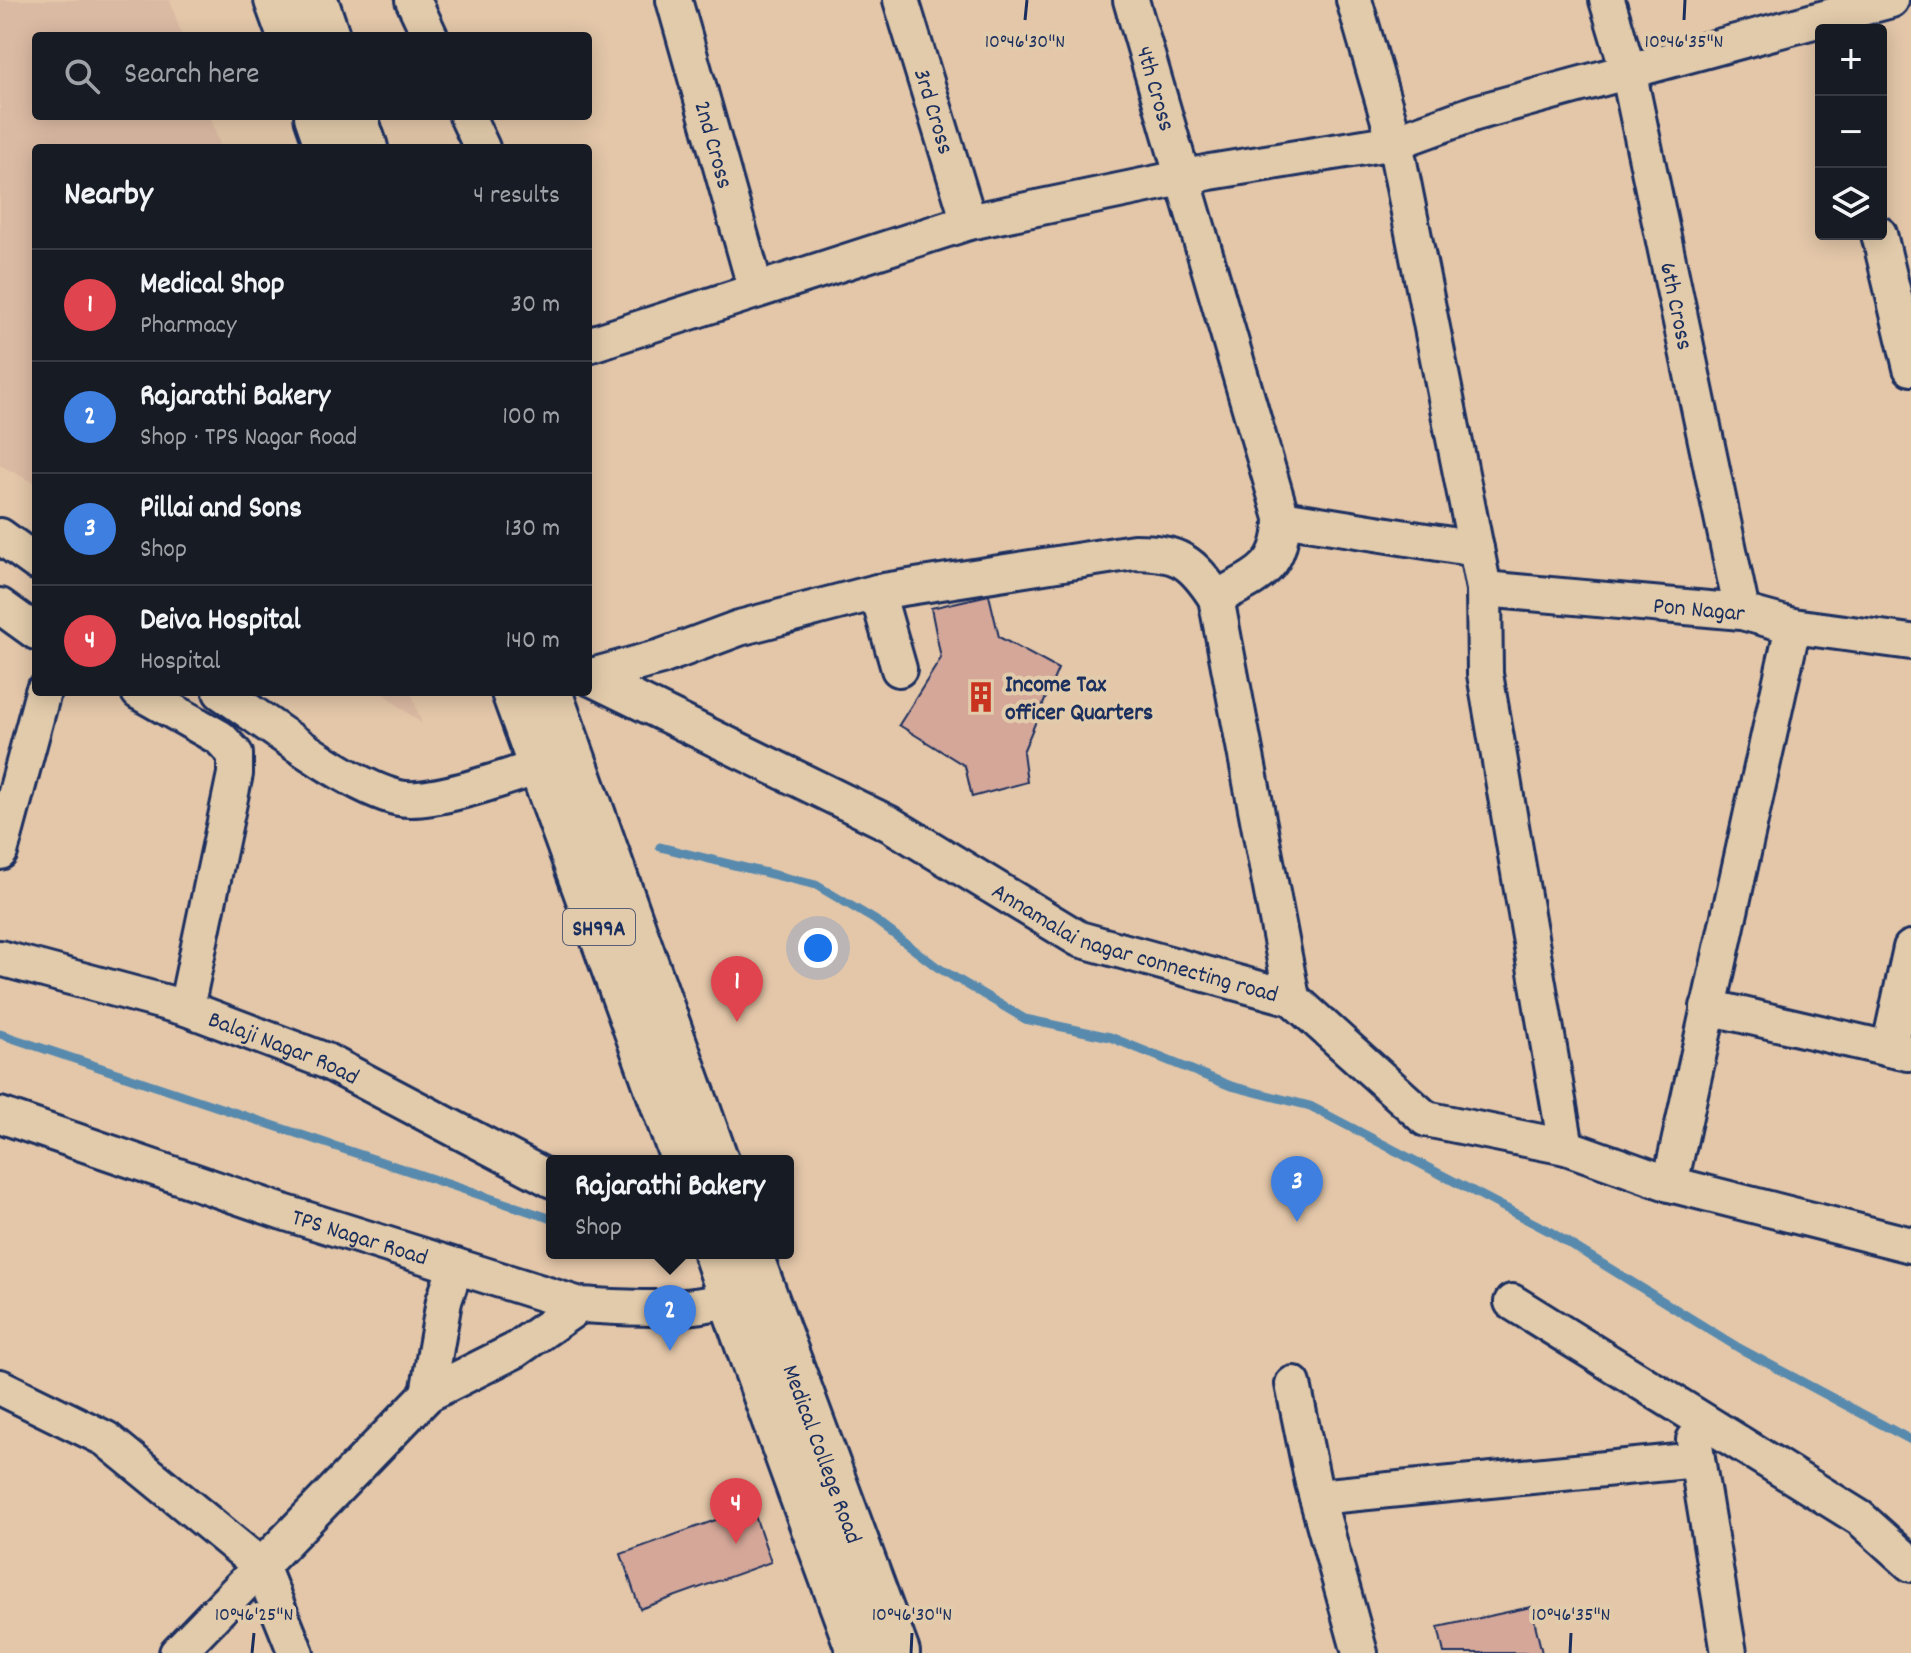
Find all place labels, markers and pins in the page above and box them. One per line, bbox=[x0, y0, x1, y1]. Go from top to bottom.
place label: Income Tax officer Quarters bbox=[1005, 669, 1153, 731]
building icon: Income Tax officer Quarters bbox=[964, 680, 998, 714]
pin: 1 bbox=[711, 956, 763, 1022]
pin: 3 bbox=[1271, 1156, 1323, 1222]
pin: 2 bbox=[644, 1285, 696, 1351]
pin: 4 bbox=[710, 1478, 762, 1544]

